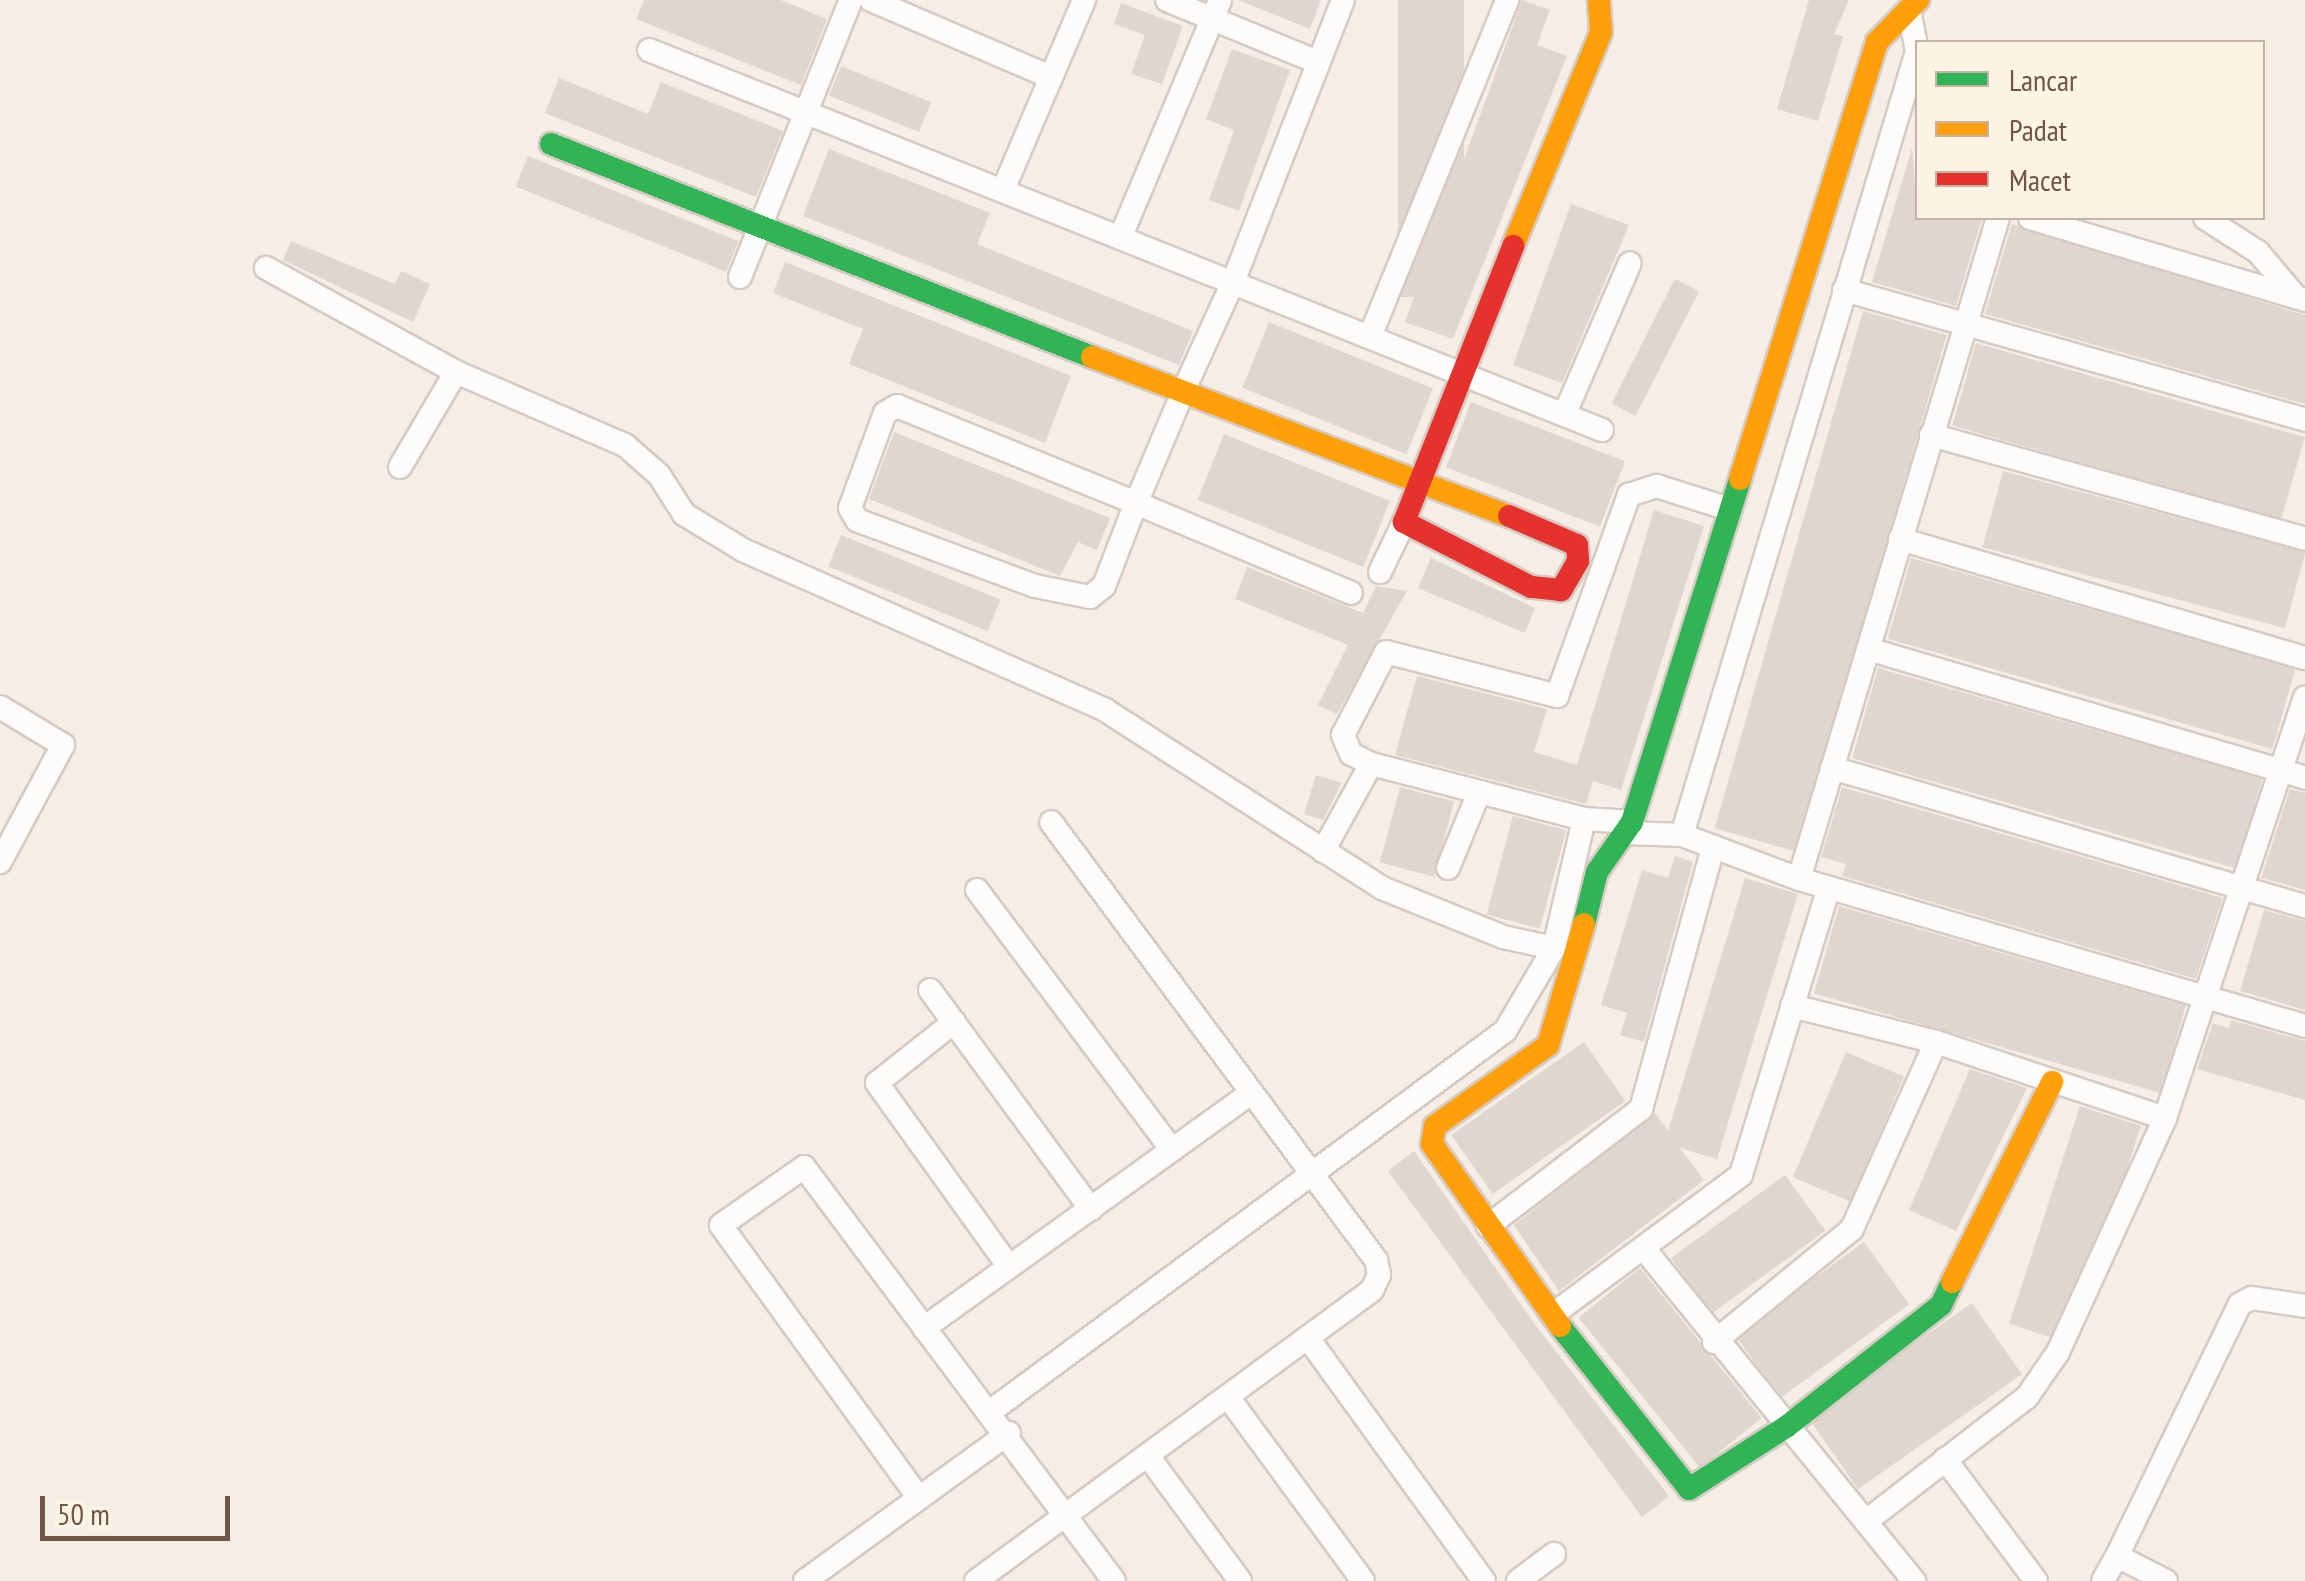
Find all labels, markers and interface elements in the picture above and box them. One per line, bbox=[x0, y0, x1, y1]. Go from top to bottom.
legend bbox=[1915, 40, 2265, 220]
text: Lancar bbox=[2009, 60, 2077, 99]
text: Padat bbox=[2009, 110, 2067, 149]
text: Macet bbox=[2009, 160, 2071, 199]
scale bar bbox=[45, 1476, 235, 1538]
text: 50 m bbox=[57, 1494, 110, 1533]

